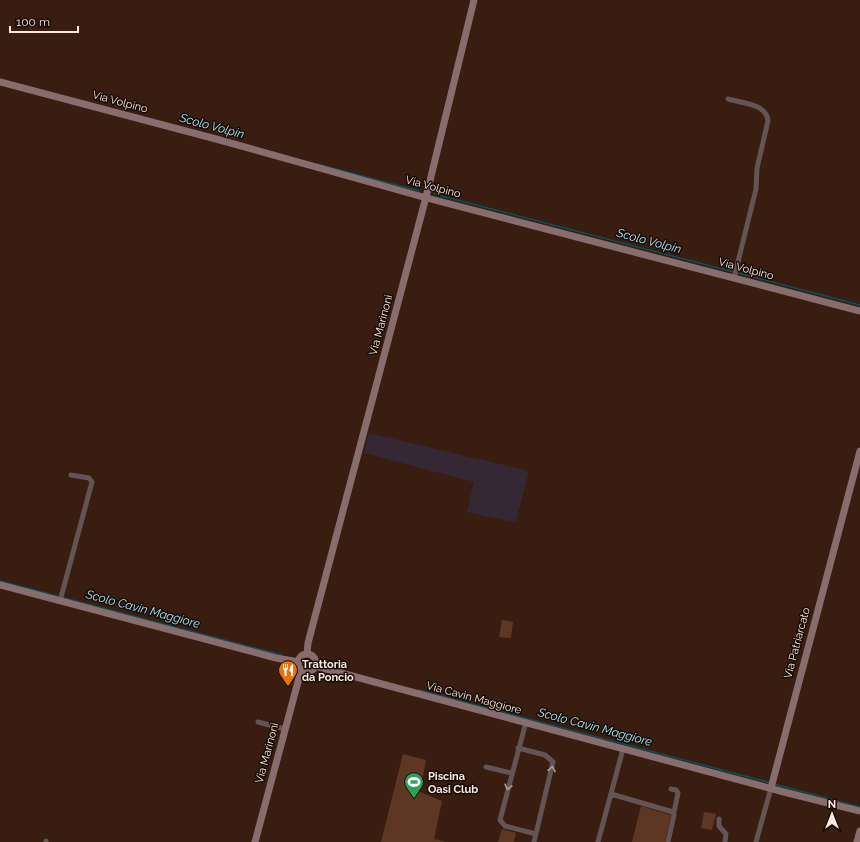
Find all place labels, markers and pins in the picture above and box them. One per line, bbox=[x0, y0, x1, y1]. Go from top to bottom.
place label: Trattoria da Poncio bbox=[302, 658, 354, 684]
restaurant icon: Trattoria da Poncio bbox=[277, 659, 299, 687]
place label: Piscina Oasi Club bbox=[428, 770, 478, 796]
sports icon: Piscina Oasi Club bbox=[403, 771, 425, 799]

